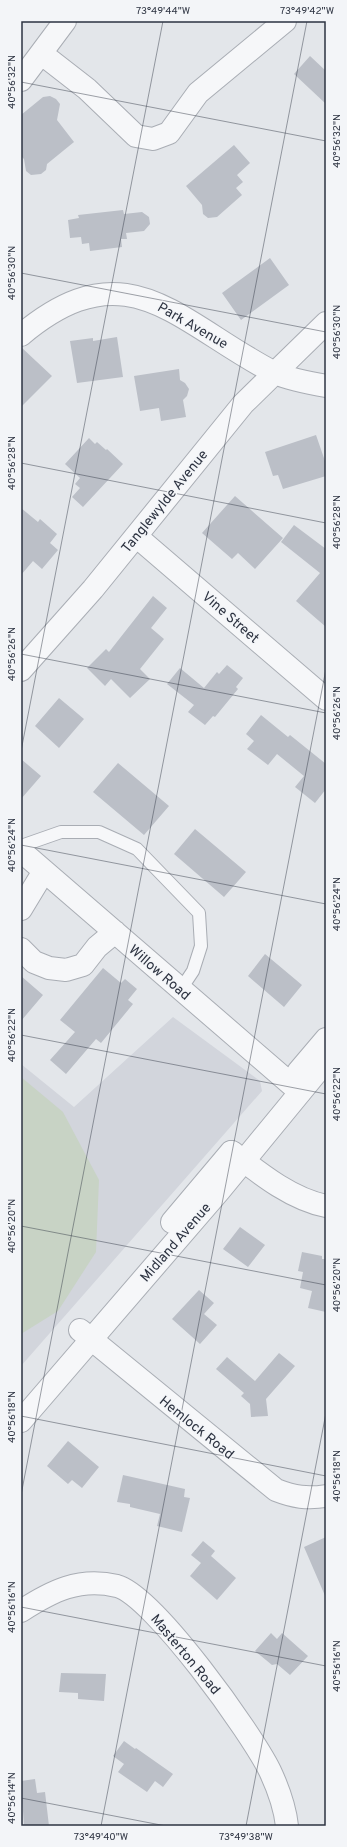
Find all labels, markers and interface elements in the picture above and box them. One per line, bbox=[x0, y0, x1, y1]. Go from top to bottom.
text: 73°49'44"W bbox=[136, 5, 190, 18]
text: 73°49'42"W bbox=[280, 5, 334, 18]
text: 40°56'32"N bbox=[6, 55, 19, 109]
text: 40°56'32"N bbox=[331, 114, 344, 168]
text: 40°56'30"N bbox=[6, 246, 19, 300]
street label: Park Avenue bbox=[154, 299, 230, 353]
text: 40°56'30"N bbox=[331, 305, 344, 359]
text: 40°56'28"N bbox=[6, 436, 19, 490]
street label: Tanglewylde Avenue bbox=[118, 447, 212, 557]
text: 40°56'28"N bbox=[331, 495, 344, 549]
street label: Vine Street bbox=[198, 589, 262, 648]
text: 40°56'26"N bbox=[6, 627, 19, 681]
text: 40°56'26"N bbox=[331, 686, 344, 740]
text: 40°56'24"N bbox=[6, 818, 19, 872]
text: 40°56'24"N bbox=[331, 877, 344, 931]
street label: Willow Road bbox=[125, 942, 193, 1004]
text: 40°56'22"N bbox=[6, 1008, 19, 1062]
text: 40°56'22"N bbox=[331, 1067, 344, 1121]
text: 40°56'20"N bbox=[6, 1199, 19, 1253]
street label: Midland Avenue bbox=[137, 1200, 215, 1286]
text: 40°56'20"N bbox=[331, 1258, 344, 1312]
text: 40°56'18"N bbox=[6, 1391, 19, 1443]
street label: Hemlock Road bbox=[155, 1393, 237, 1463]
text: 40°56'18"N bbox=[331, 1450, 344, 1502]
text: 40°56'16"N bbox=[6, 1581, 19, 1633]
street label: Masterton Road bbox=[146, 1611, 223, 1699]
text: 40°56'16"N bbox=[331, 1640, 344, 1692]
text: 40°56'14"N bbox=[6, 1772, 19, 1824]
text: 73°49'40"W bbox=[74, 1831, 128, 1844]
text: 73°49'38"W bbox=[219, 1831, 273, 1844]

